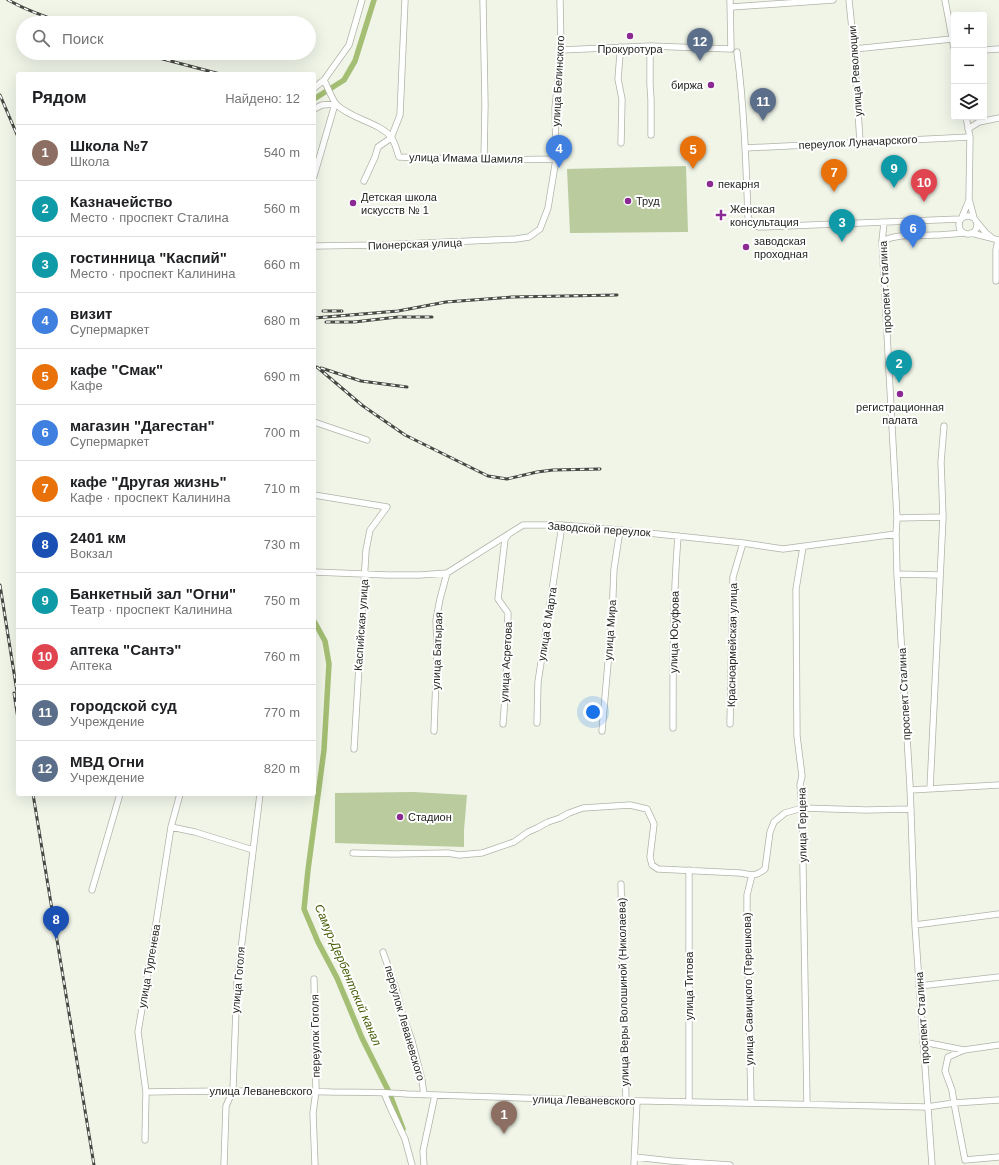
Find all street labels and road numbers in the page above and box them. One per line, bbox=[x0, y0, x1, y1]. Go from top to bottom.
street label: улица Революции bbox=[846, 25, 864, 117]
street label: улица Белинского bbox=[550, 35, 566, 127]
street label: переулок Луначарского bbox=[798, 133, 918, 151]
street label: улица Имама Шамиля bbox=[409, 151, 523, 165]
street label: Пионерская улица bbox=[368, 236, 463, 252]
street label: проспект Сталина bbox=[877, 240, 893, 334]
street label: Заводской переулок bbox=[547, 519, 651, 539]
street label: Каспийская улица bbox=[352, 578, 370, 671]
street label: Красноармейская улица bbox=[725, 582, 739, 707]
street label: улица 8 Марта bbox=[535, 585, 559, 662]
street label: улица Юсуфова bbox=[667, 590, 681, 673]
street label: улица Мира bbox=[602, 598, 618, 661]
street label: улица Батырая bbox=[430, 612, 444, 690]
street label: улица Асретова bbox=[498, 620, 514, 703]
street label: проспект Сталина bbox=[896, 647, 912, 741]
street label: улица Герцена bbox=[795, 786, 809, 863]
street label: улица Веры Волошиной (Николаева) bbox=[615, 898, 631, 1086]
street label: улица Савицкого (Терешкова) bbox=[741, 912, 755, 1066]
street label: улица Тургенева bbox=[136, 922, 162, 1009]
street label: улица Гоголя bbox=[229, 946, 247, 1014]
street label: улица Титова bbox=[683, 951, 695, 1020]
street label: переулок Леваневского bbox=[383, 964, 427, 1082]
street label: проспект Сталина bbox=[913, 971, 931, 1065]
street label: переулок Гоголя bbox=[308, 994, 322, 1078]
street label: улица Леваневского bbox=[210, 1085, 312, 1097]
street label: улица Леваневского bbox=[532, 1093, 636, 1107]

